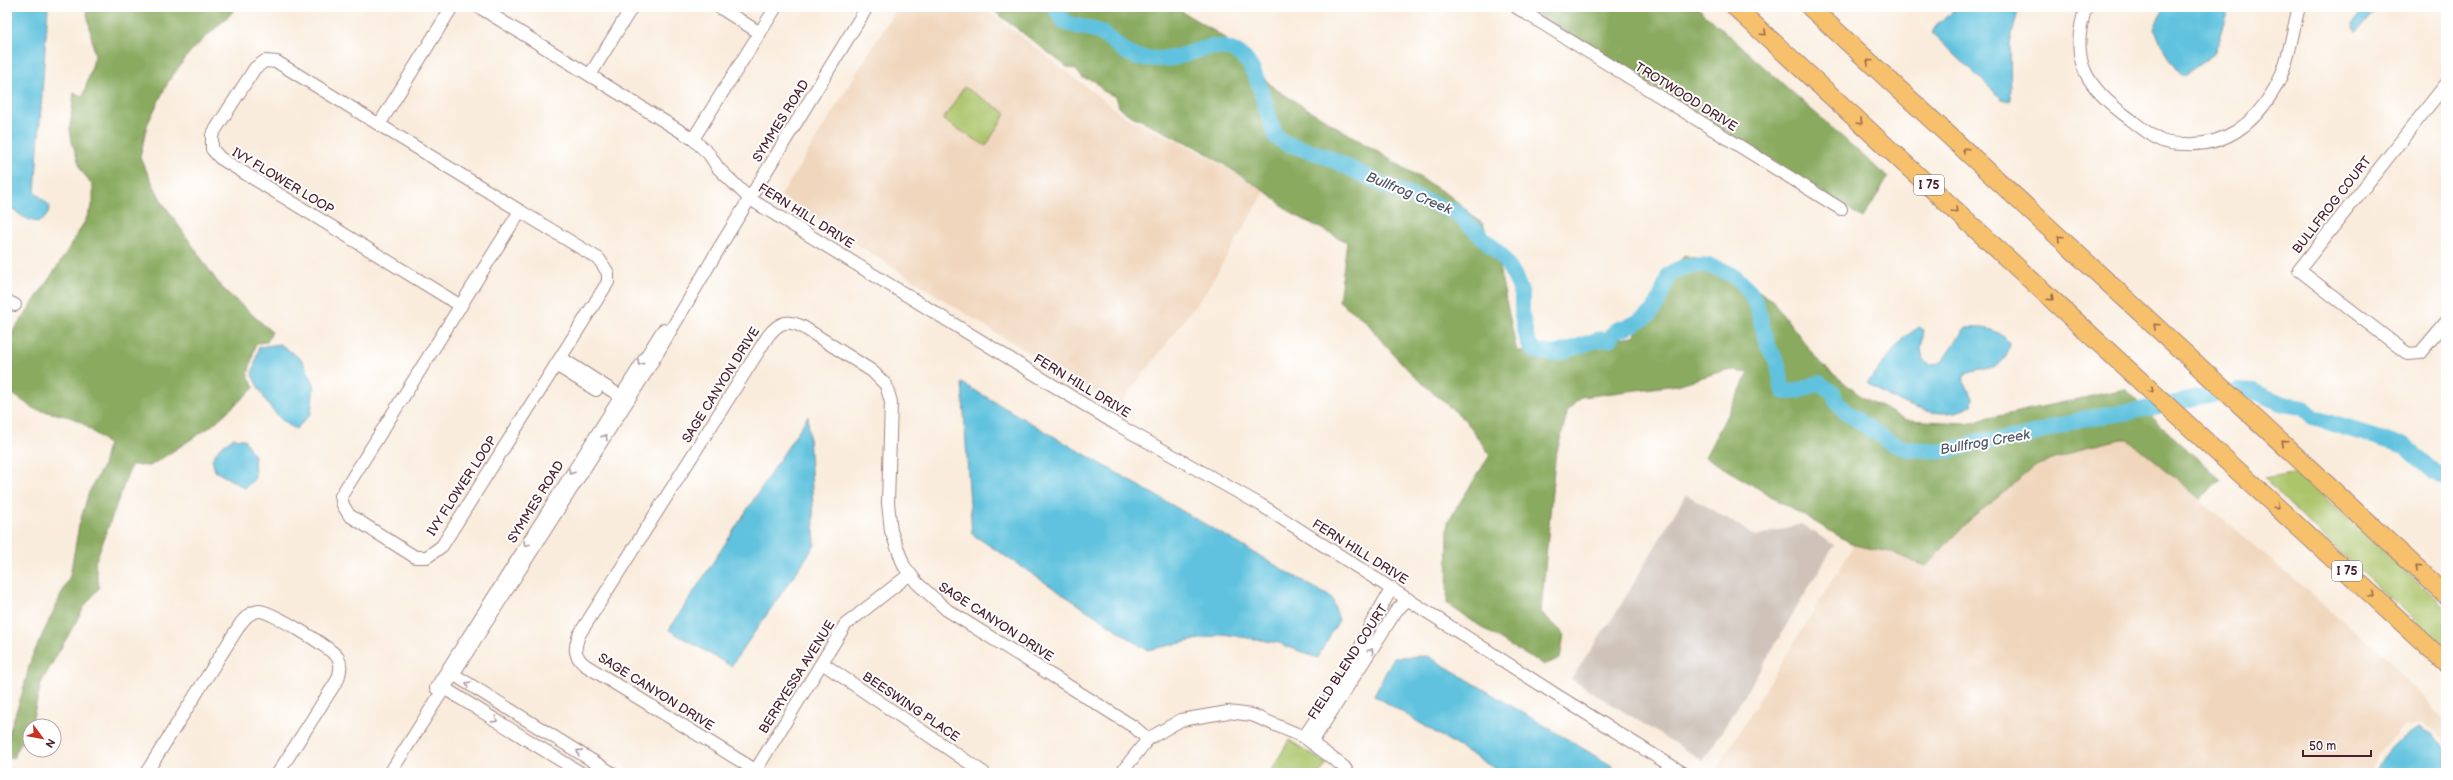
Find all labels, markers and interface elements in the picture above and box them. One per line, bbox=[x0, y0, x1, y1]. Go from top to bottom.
one-way arrow bbox=[1759, 29, 1767, 36]
street label: TROTWOOD DRIVE bbox=[1632, 59, 1740, 135]
one-way arrow bbox=[1866, 59, 1874, 66]
street label: SYMMES ROAD bbox=[749, 77, 813, 165]
one-way arrow bbox=[1855, 117, 1863, 124]
street label: IVY FLOWER LOOP bbox=[229, 144, 337, 218]
one-way arrow bbox=[1962, 147, 1970, 154]
street label: BULLFROG COURT bbox=[2289, 153, 2375, 257]
water label: Bullfrog Creek bbox=[1364, 168, 1455, 218]
road number: I 75 bbox=[1914, 175, 1944, 195]
street label: FERN HILL DRIVE bbox=[755, 180, 857, 252]
one-way arrow bbox=[1950, 205, 1958, 212]
one-way arrow bbox=[2058, 236, 2065, 243]
one-way arrow bbox=[2046, 293, 2054, 301]
one-way arrow bbox=[2153, 323, 2161, 331]
street label: SAGE CANYON DRIVE bbox=[679, 324, 763, 446]
street label: FERN HILL DRIVE bbox=[1031, 351, 1134, 421]
one-way arrow bbox=[638, 359, 645, 366]
one-way arrow bbox=[2146, 385, 2154, 393]
water label: Bullfrog Creek bbox=[1939, 426, 2032, 458]
street label: IVY FLOWER LOOP bbox=[424, 433, 500, 539]
one-way arrow bbox=[600, 434, 608, 441]
one-way arrow bbox=[2281, 440, 2289, 448]
street label: SYMMES ROAD bbox=[504, 458, 568, 546]
one-way arrow bbox=[568, 468, 575, 475]
one-way arrow bbox=[2272, 502, 2280, 509]
street label: FERN HILL DRIVE bbox=[1309, 516, 1411, 588]
one-way arrow bbox=[523, 540, 530, 547]
road number: I 75 bbox=[2332, 561, 2362, 581]
one-way arrow bbox=[2415, 566, 2422, 573]
street label: SAGE CANYON DRIVE bbox=[936, 579, 1057, 665]
one-way arrow bbox=[2367, 590, 2375, 597]
street label: FIELD BLEND COURT bbox=[1305, 601, 1391, 723]
street label: BERRYESSA AVENUE bbox=[756, 617, 839, 737]
one-way arrow bbox=[1366, 648, 1373, 655]
street label: SAGE CANYON DRIVE bbox=[595, 650, 717, 734]
street label: BEESWING PLACE bbox=[859, 669, 963, 746]
one-way arrow bbox=[465, 681, 472, 688]
one-way arrow bbox=[491, 715, 498, 723]
north arrow bbox=[22, 718, 62, 758]
scale bar bbox=[2303, 732, 2371, 758]
text: N bbox=[42, 736, 58, 750]
text: 50 m bbox=[2309, 739, 2336, 754]
one-way arrow bbox=[576, 749, 583, 757]

